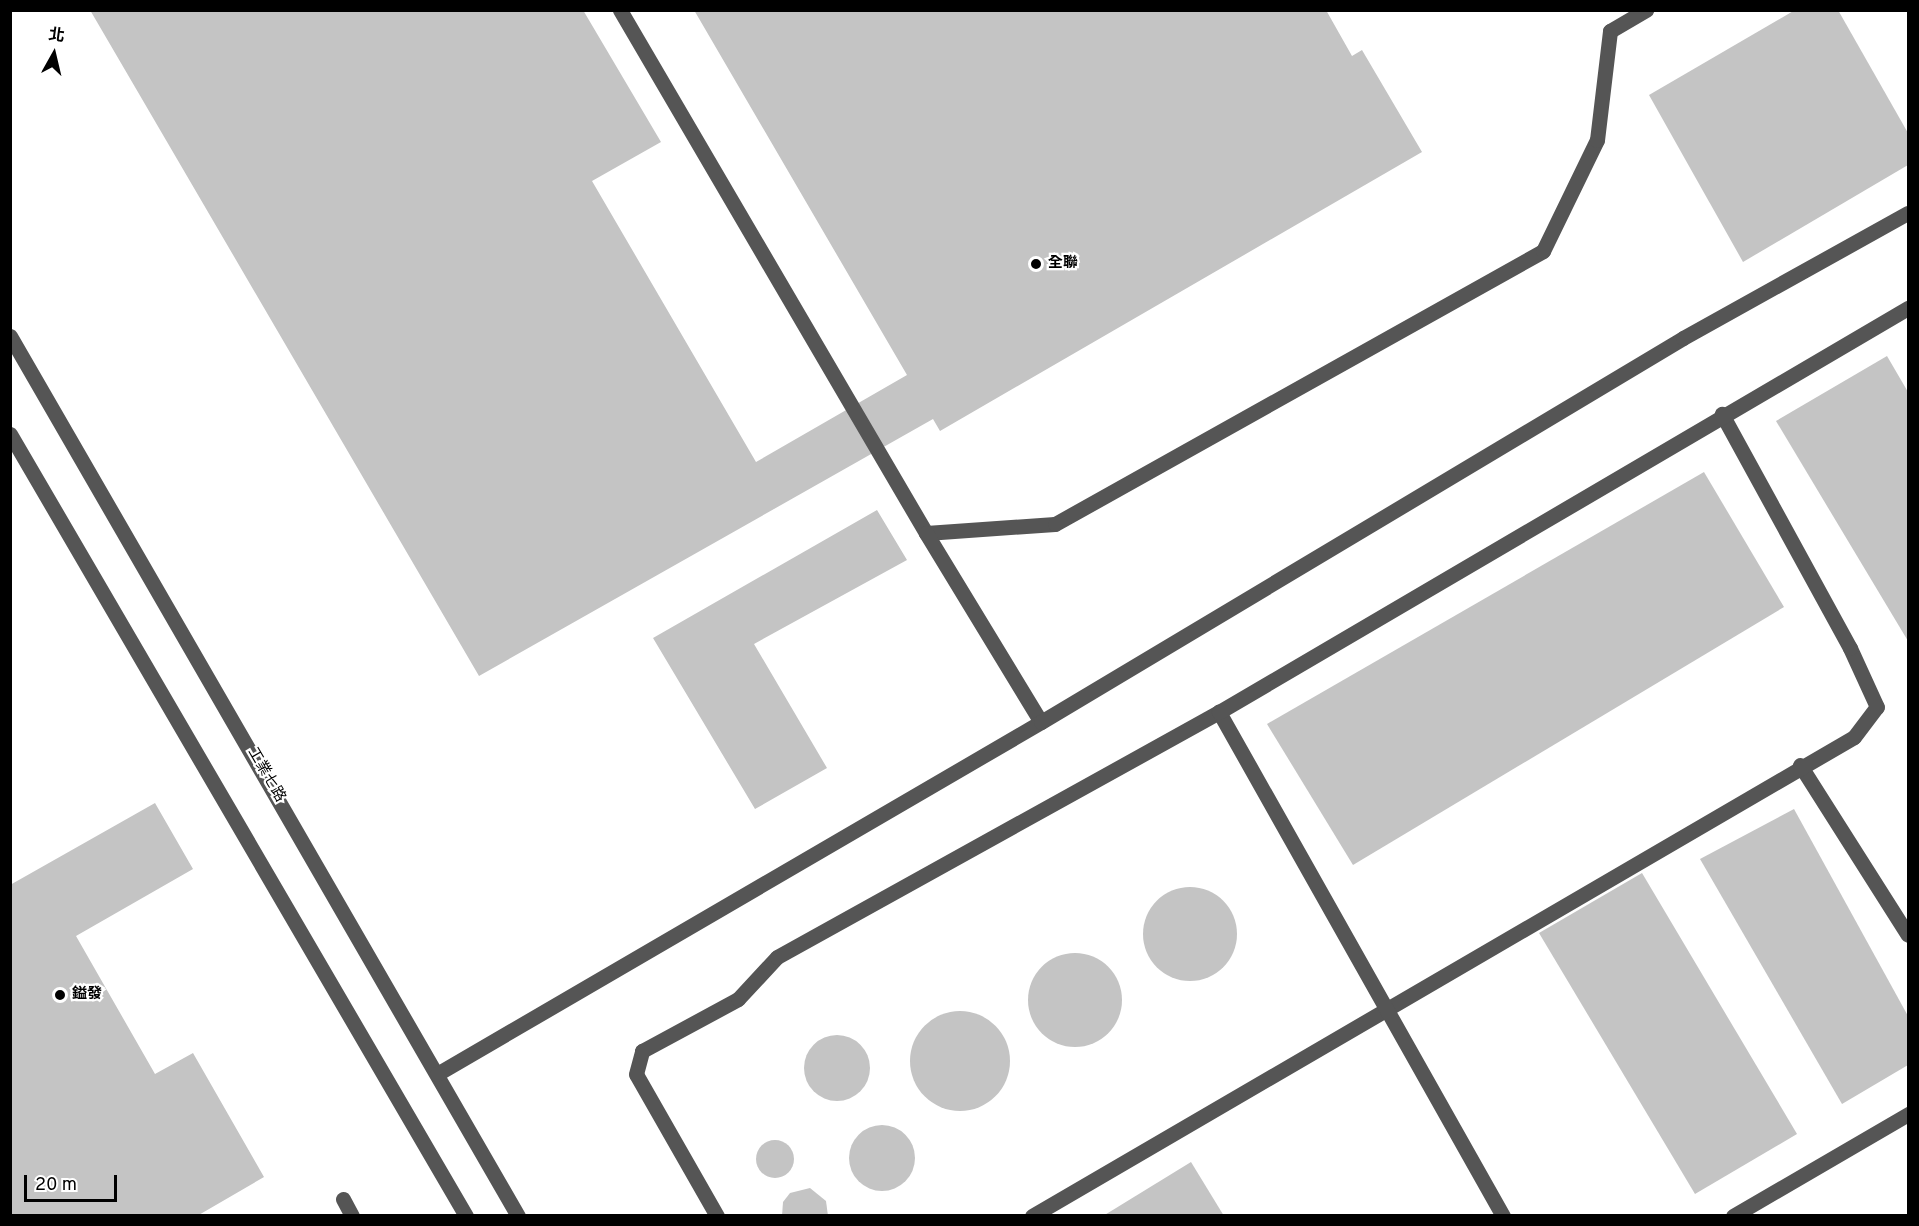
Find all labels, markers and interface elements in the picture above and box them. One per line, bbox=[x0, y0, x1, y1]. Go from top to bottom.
north arrow bbox=[24, 24, 84, 84]
text: 北 bbox=[47, 25, 66, 47]
place label: 全聯 bbox=[1048, 255, 1078, 273]
marker: 全聯 bbox=[1029, 257, 1043, 271]
street label: 工業七路 bbox=[243, 745, 289, 805]
place label: 鎰發 bbox=[72, 986, 102, 1004]
marker: 鎰發 bbox=[53, 988, 67, 1002]
scale bar bbox=[27, 1163, 120, 1201]
text: 20 m bbox=[35, 1174, 77, 1197]

